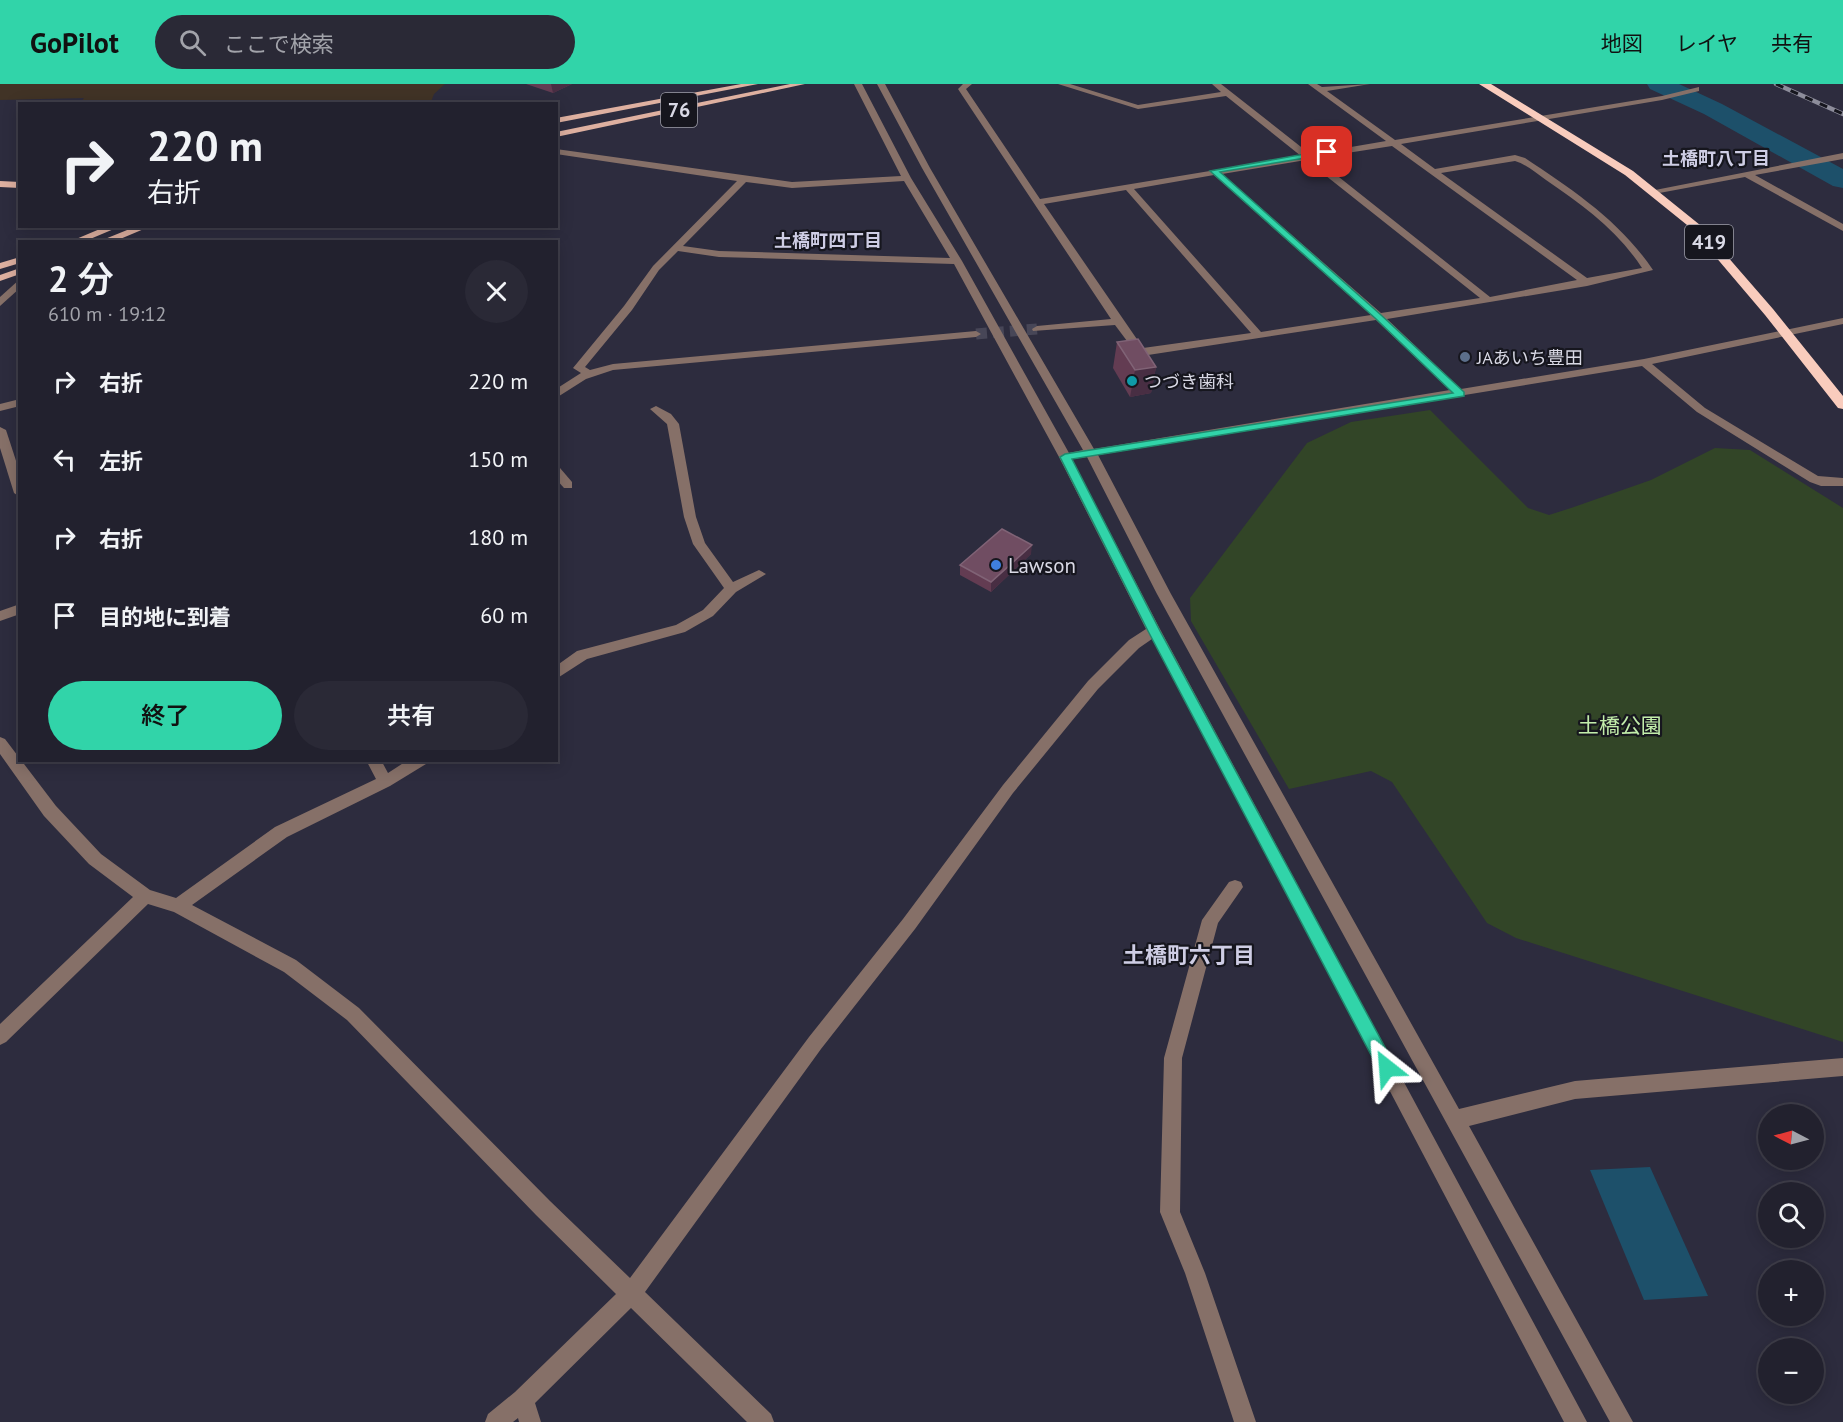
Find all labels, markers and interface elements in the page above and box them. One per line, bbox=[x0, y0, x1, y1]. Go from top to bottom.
search box bbox=[155, 15, 575, 69]
text: GoPilot bbox=[30, 24, 119, 61]
icon: search bbox=[176, 26, 209, 59]
text: ここで検索 bbox=[224, 30, 334, 58]
text: 地図 bbox=[1601, 30, 1643, 57]
text: レイヤ bbox=[1676, 30, 1738, 57]
text: 共有 bbox=[1771, 30, 1813, 57]
road number: 76 bbox=[661, 93, 697, 127]
text: 220 m bbox=[147, 118, 263, 173]
icon: right bbox=[48, 126, 126, 204]
pin bbox=[1301, 126, 1352, 177]
icon: arrive bbox=[1310, 135, 1343, 168]
district label: 土橋町八丁目 bbox=[1662, 147, 1770, 170]
text: 右折 bbox=[147, 175, 201, 209]
road number: 419 bbox=[1685, 225, 1733, 259]
district label: 土橋町四丁目 bbox=[774, 229, 882, 252]
text: 2 分 bbox=[48, 255, 114, 302]
button: close bbox=[465, 260, 528, 323]
text: 610 m · 19:12 bbox=[48, 301, 166, 327]
place label: JAあいち豊田 bbox=[1476, 346, 1583, 369]
marker: JAあいち豊田 bbox=[1458, 350, 1472, 364]
icon: right bbox=[48, 365, 81, 398]
text: 220 m bbox=[468, 367, 528, 395]
text: 右折 bbox=[99, 369, 143, 397]
place label: つづき歯科 bbox=[1144, 370, 1234, 393]
marker: つづき歯科 bbox=[1125, 374, 1139, 388]
icon: left bbox=[48, 443, 81, 476]
text: 150 m bbox=[468, 445, 528, 473]
text: 左折 bbox=[99, 447, 143, 475]
icon: right bbox=[48, 521, 81, 554]
text: 180 m bbox=[468, 523, 528, 551]
text: 右折 bbox=[99, 525, 143, 553]
place label: Lawson bbox=[1008, 552, 1076, 579]
marker: Lawson bbox=[989, 558, 1003, 572]
icon: arrive bbox=[48, 599, 81, 632]
text: 60 m bbox=[480, 601, 528, 629]
text: 目的地に到着 bbox=[99, 603, 231, 631]
button: 終了 bbox=[48, 681, 282, 750]
button: 共有 bbox=[294, 681, 528, 750]
park label: 土橋公園 bbox=[1578, 712, 1662, 739]
district label: 土橋町六丁目 bbox=[1123, 941, 1255, 969]
position arrow bbox=[1355, 1036, 1419, 1100]
north arrow bbox=[1758, 1104, 1824, 1170]
map controls bbox=[1758, 1104, 1824, 1404]
button: search bbox=[1758, 1182, 1824, 1248]
button: + bbox=[1758, 1260, 1824, 1326]
button: − bbox=[1758, 1338, 1824, 1404]

